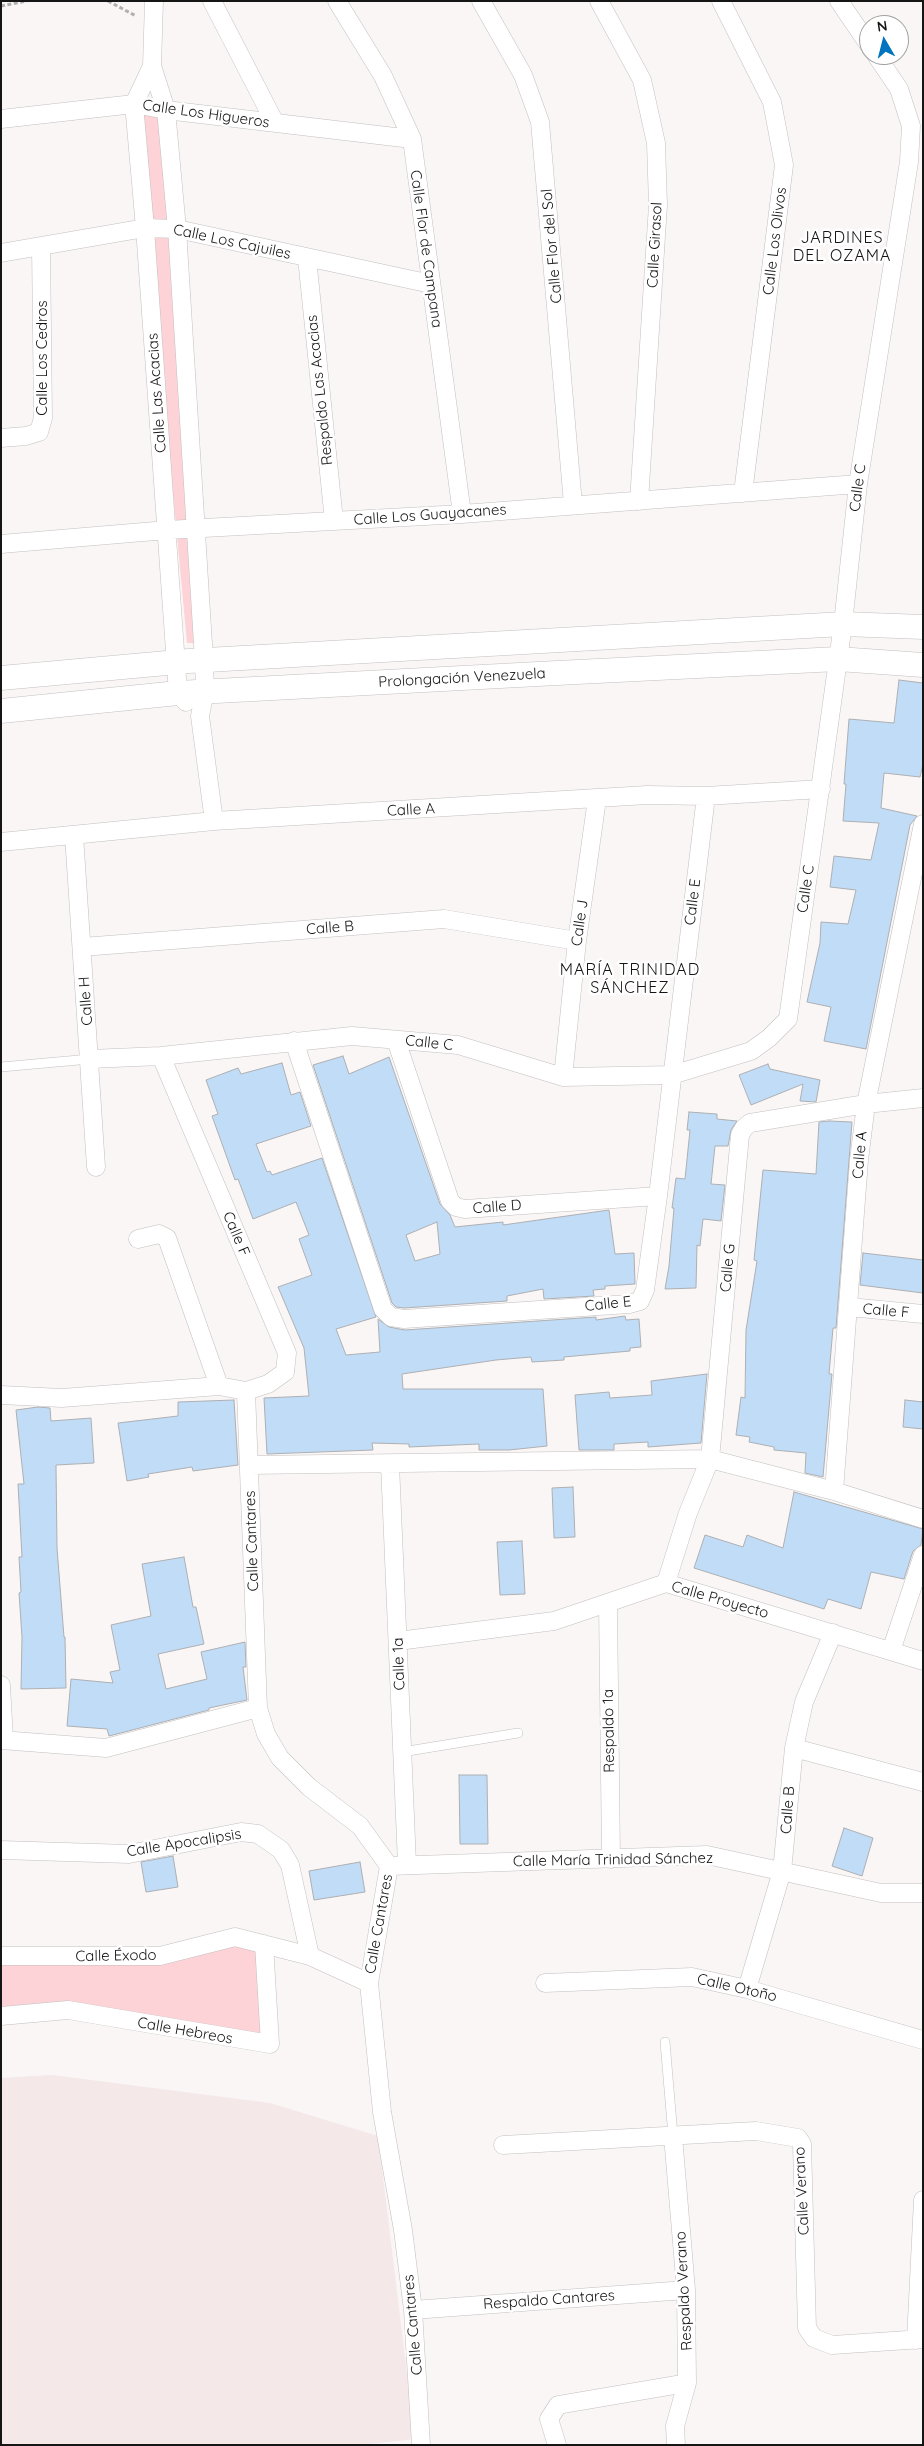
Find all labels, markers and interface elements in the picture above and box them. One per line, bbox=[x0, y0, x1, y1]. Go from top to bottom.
north arrow bbox=[859, 15, 909, 65]
text: N bbox=[876, 17, 888, 36]
street label: Calle Los Higueros bbox=[141, 96, 271, 132]
street label: Calle Flor de Campana bbox=[406, 169, 446, 329]
street label: Calle Los Olivos bbox=[759, 186, 791, 296]
street label: Calle Flor del Sol bbox=[538, 188, 566, 304]
street label: Calle Girasol bbox=[644, 202, 666, 288]
street label: Calle Los Cajuiles bbox=[172, 221, 292, 263]
district label: JARDINES DEL OZAMA bbox=[792, 228, 892, 266]
street label: Calle Los Cedros bbox=[33, 300, 51, 416]
street label: Respaldo Las Acacias bbox=[303, 314, 337, 466]
street label: Calle Las Acacias bbox=[144, 332, 170, 454]
street label: Calle C bbox=[846, 463, 870, 513]
street label: Calle Los Guayacanes bbox=[353, 501, 507, 529]
street label: Prolongación Venezuela bbox=[378, 665, 546, 691]
street label: Calle A bbox=[387, 800, 435, 820]
street label: Calle C bbox=[794, 864, 818, 914]
street label: Calle E bbox=[681, 878, 705, 926]
street label: Calle J bbox=[568, 899, 592, 947]
street label: Calle B bbox=[305, 917, 355, 939]
district label: MARÍA TRINIDAD SÁNCHEZ bbox=[558, 960, 702, 998]
street label: Calle H bbox=[75, 976, 97, 1026]
street label: Calle C bbox=[404, 1032, 454, 1054]
street label: Calle A bbox=[849, 1130, 871, 1180]
street label: Calle D bbox=[472, 1196, 522, 1218]
street label: Calle F bbox=[219, 1209, 253, 1259]
street label: Calle G bbox=[717, 1243, 739, 1293]
street label: Calle E bbox=[584, 1293, 632, 1315]
street label: Calle F bbox=[862, 1300, 910, 1322]
street label: Calle Cantares bbox=[241, 1490, 263, 1592]
street label: Calle Proyecto bbox=[669, 1578, 771, 1622]
street label: Calle 1a bbox=[389, 1637, 409, 1691]
street label: Respaldo 1a bbox=[599, 1689, 619, 1773]
street label: Calle B bbox=[777, 1785, 799, 1835]
street label: Calle Apocalipsis bbox=[125, 1825, 243, 1861]
street label: Calle María Trinidad Sánchez bbox=[513, 1849, 713, 1871]
street label: Calle Cantares bbox=[361, 1873, 397, 1975]
street label: Calle Éxodo bbox=[75, 1946, 157, 1966]
street label: Calle Otoño bbox=[695, 1970, 779, 2006]
street label: Calle Hebreos bbox=[136, 2014, 234, 2048]
street label: Calle Verano bbox=[791, 2146, 813, 2236]
street label: Respaldo Verano bbox=[672, 2231, 696, 2351]
street label: Calle Cantares bbox=[400, 2274, 426, 2376]
street label: Respaldo Cantares bbox=[483, 2286, 615, 2314]

